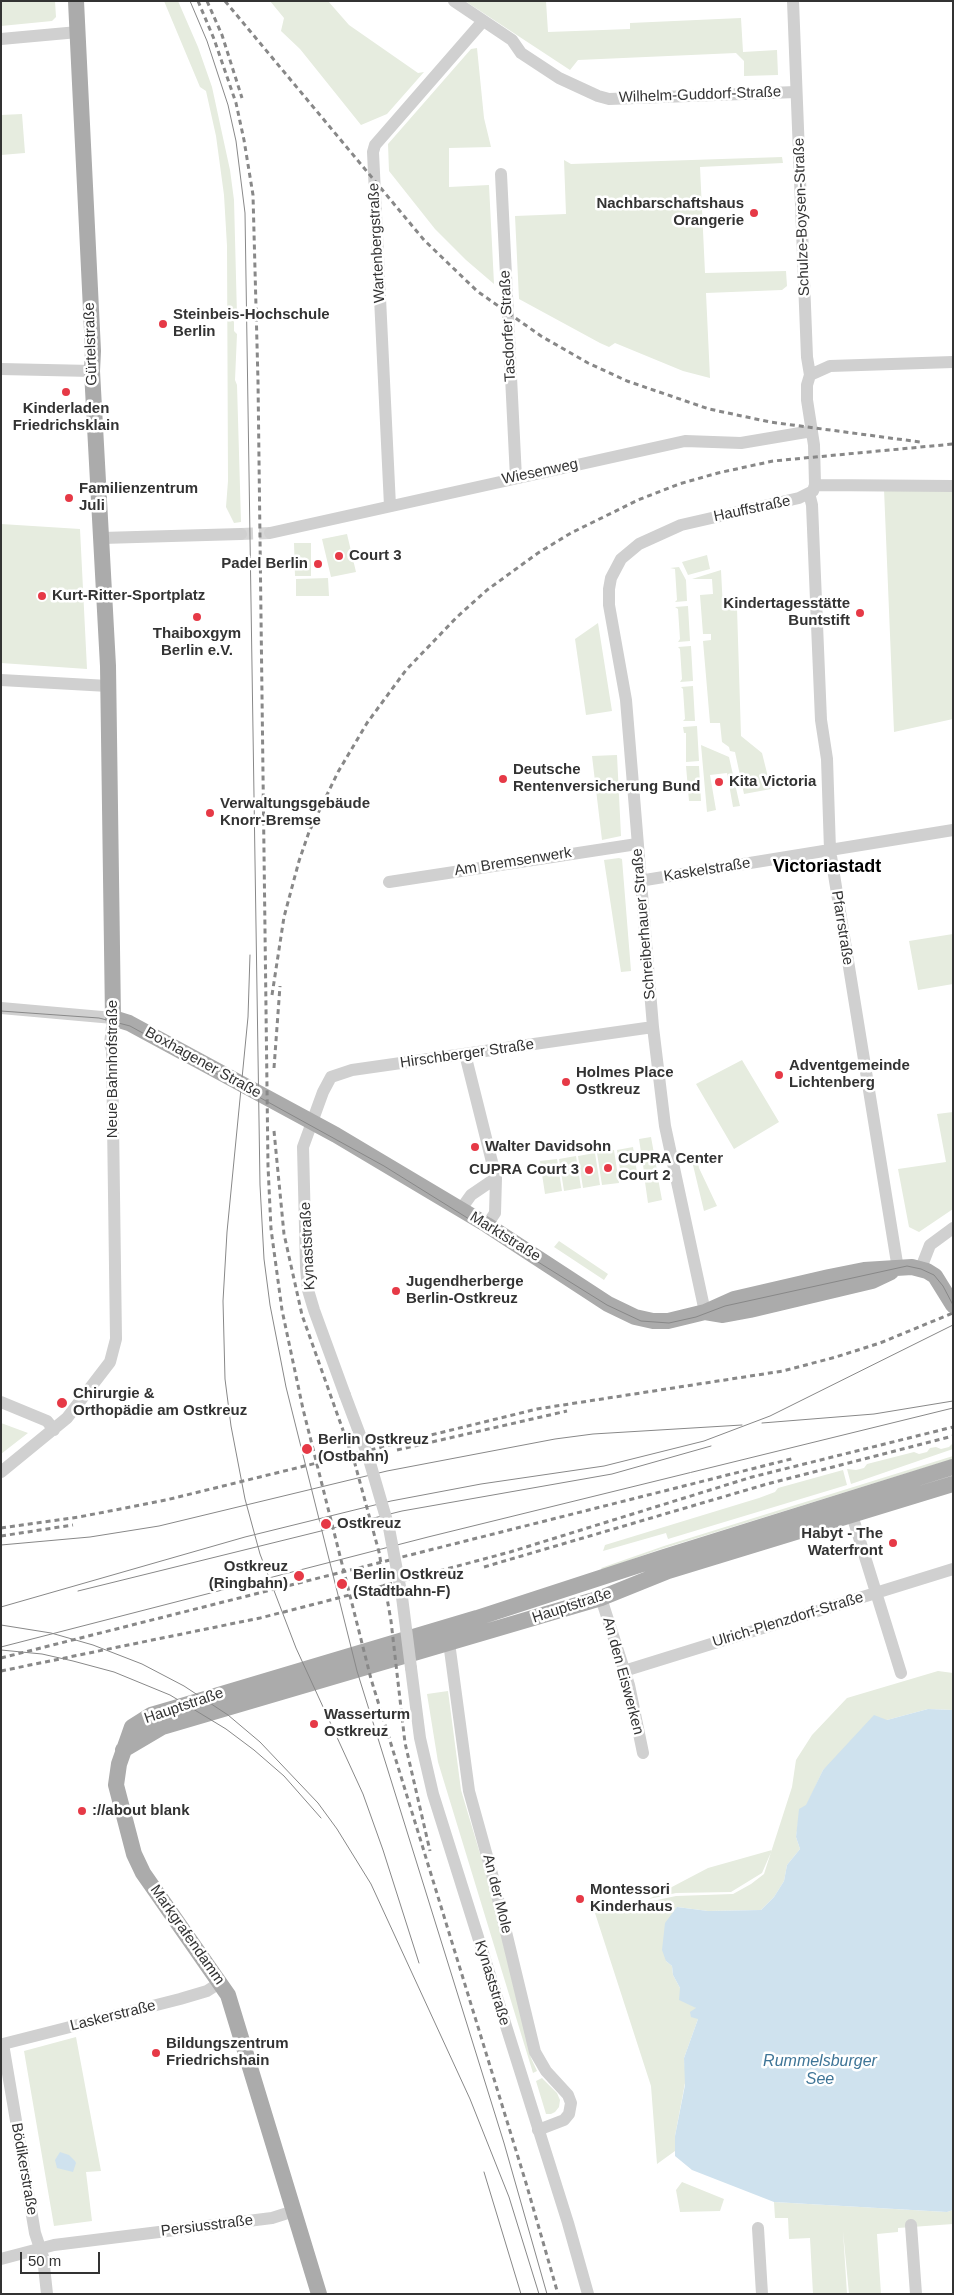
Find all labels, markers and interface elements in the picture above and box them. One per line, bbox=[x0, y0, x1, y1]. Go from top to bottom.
street label: Wilhelm-Guddorf-Straße bbox=[618, 83, 782, 107]
street label: Schulze-Boysen-Straße bbox=[790, 138, 814, 296]
street label: Wartenbergstraße bbox=[365, 182, 389, 304]
place label: Nachbarschaftshaus Orangerie bbox=[596, 195, 744, 230]
marker: Nachbarschaftshaus Orangerie bbox=[748, 207, 760, 219]
street label: Tasdorfer Straße bbox=[496, 270, 520, 382]
street label: Gürtelstraße bbox=[81, 302, 101, 386]
place label: Steinbeis-Hochschule Berlin bbox=[173, 306, 330, 341]
marker: Steinbeis-Hochschule Berlin bbox=[157, 318, 169, 330]
marker: Kinderladen Friedrichsklain bbox=[60, 386, 72, 398]
place label: Kinderladen Friedrichsklain bbox=[13, 400, 119, 435]
street label: Wiesenweg bbox=[500, 455, 580, 489]
place label: Familienzentrum Juli bbox=[79, 480, 198, 515]
marker: Familienzentrum Juli bbox=[63, 492, 75, 504]
street label: Hauffstraße bbox=[712, 492, 792, 526]
place label: Court 3 bbox=[349, 547, 402, 565]
marker: Court 3 bbox=[333, 550, 345, 562]
place label: Padel Berlin bbox=[221, 555, 308, 573]
marker: Padel Berlin bbox=[312, 558, 324, 570]
place label: Kurt-Ritter-Sportplatz bbox=[52, 587, 205, 605]
marker: Kurt-Ritter-Sportplatz bbox=[36, 590, 48, 602]
place label: Kindertagesstätte Buntstift bbox=[723, 595, 850, 630]
marker: Kindertagesstätte Buntstift bbox=[854, 607, 866, 619]
marker: Thaiboxgym Berlin e.V. bbox=[191, 611, 203, 623]
place label: Thaiboxgym Berlin e.V. bbox=[153, 625, 241, 660]
place label: Deutsche Rentenversicherung Bund bbox=[513, 761, 701, 796]
marker: Deutsche Rentenversicherung Bund bbox=[497, 773, 509, 785]
place label: Kita Victoria bbox=[729, 773, 816, 791]
marker: Kita Victoria bbox=[713, 776, 725, 788]
place label: Verwaltungsgebäude Knorr-Bremse bbox=[220, 795, 370, 830]
marker: Verwaltungsgebäude Knorr-Bremse bbox=[204, 807, 216, 819]
street label: Am Bremsenwerk bbox=[453, 844, 573, 880]
street label: Schreiberhauer Straße bbox=[628, 848, 660, 1000]
street label: Kaskelstraße bbox=[662, 854, 752, 886]
district label: Victoriastadt bbox=[773, 856, 881, 878]
street label: Pfarrstraße bbox=[827, 890, 857, 966]
street label: Neue Bahnhofstraße bbox=[104, 1000, 122, 1138]
street label: Boxhagener Straße bbox=[142, 1024, 264, 1102]
street label: Hirschberger Straße bbox=[399, 1036, 535, 1072]
place label: Adventgemeinde Lichtenberg bbox=[789, 1057, 910, 1092]
place label: Holmes Place Ostkreuz bbox=[576, 1064, 674, 1099]
marker: Adventgemeinde Lichtenberg bbox=[773, 1069, 785, 1081]
marker: Holmes Place Ostkreuz bbox=[560, 1076, 572, 1088]
place label: Walter Davidsohn bbox=[485, 1138, 611, 1156]
marker: Walter Davidsohn bbox=[469, 1141, 481, 1153]
place label: CUPRA Center Court 2 bbox=[618, 1150, 723, 1185]
place label: CUPRA Court 3 bbox=[469, 1161, 579, 1179]
marker: CUPRA Center Court 2 bbox=[602, 1162, 614, 1174]
marker: CUPRA Court 3 bbox=[583, 1164, 595, 1176]
street label: Kynaststraße bbox=[297, 1201, 319, 1291]
street label: Marktstraße bbox=[466, 1208, 544, 1266]
place label: Jugendherberge Berlin-Ostkreuz bbox=[406, 1273, 524, 1308]
marker: Jugendherberge Berlin-Ostkreuz bbox=[390, 1285, 402, 1297]
place label: Chirurgie & Orthopädie am Ostkreuz bbox=[73, 1385, 247, 1420]
marker: Chirurgie & Orthopädie am Ostkreuz bbox=[55, 1396, 69, 1410]
place label: Berlin Ostkreuz (Ostbahn) bbox=[318, 1431, 429, 1466]
marker: Berlin Ostkreuz (Ostbahn) bbox=[300, 1442, 314, 1456]
place label: Ostkreuz bbox=[337, 1515, 401, 1533]
marker: Ostkreuz bbox=[319, 1517, 333, 1531]
place label: Habyt - The Waterfront bbox=[801, 1525, 883, 1560]
marker: Habyt - The Waterfront bbox=[887, 1537, 899, 1549]
place label: Ostkreuz (Ringbahn) bbox=[209, 1558, 288, 1593]
place label: Berlin Ostkreuz (Stadtbahn-F) bbox=[353, 1566, 464, 1601]
marker: Ostkreuz (Ringbahn) bbox=[292, 1569, 306, 1583]
marker: Berlin Ostkreuz (Stadtbahn-F) bbox=[335, 1577, 349, 1591]
street label: Hauptstraße bbox=[530, 1585, 614, 1627]
street label: Ulrich-Plenzdorf-Straße bbox=[710, 1588, 866, 1652]
street label: An den Eiswerken bbox=[599, 1615, 647, 1737]
street label: Hauptstraße bbox=[142, 1684, 226, 1728]
place label: Wasserturm Ostkreuz bbox=[324, 1706, 410, 1741]
marker: Wasserturm Ostkreuz bbox=[308, 1718, 320, 1730]
place label: ://about blank bbox=[92, 1802, 190, 1820]
marker: ://about blank bbox=[76, 1805, 88, 1817]
street label: An der Mole bbox=[478, 1853, 516, 1935]
place label: Montessori Kinderhaus bbox=[590, 1881, 673, 1916]
street label: Markgrafendamm bbox=[146, 1882, 228, 1988]
marker: Montessori Kinderhaus bbox=[574, 1893, 586, 1905]
street label: Kynaststraße bbox=[470, 1938, 514, 2028]
street label: Laskerstraße bbox=[68, 1997, 158, 2035]
place label: Bildungszentrum Friedrichshain bbox=[166, 2035, 288, 2070]
marker: Bildungszentrum Friedrichshain bbox=[150, 2047, 162, 2059]
water label: Rummelsburger See bbox=[763, 2052, 877, 2090]
street label: Bödikerstraße bbox=[7, 2121, 41, 2217]
street label: Persiusstraße bbox=[160, 2211, 254, 2241]
scale bar bbox=[22, 2242, 102, 2274]
text: 50 m bbox=[28, 2252, 61, 2269]

